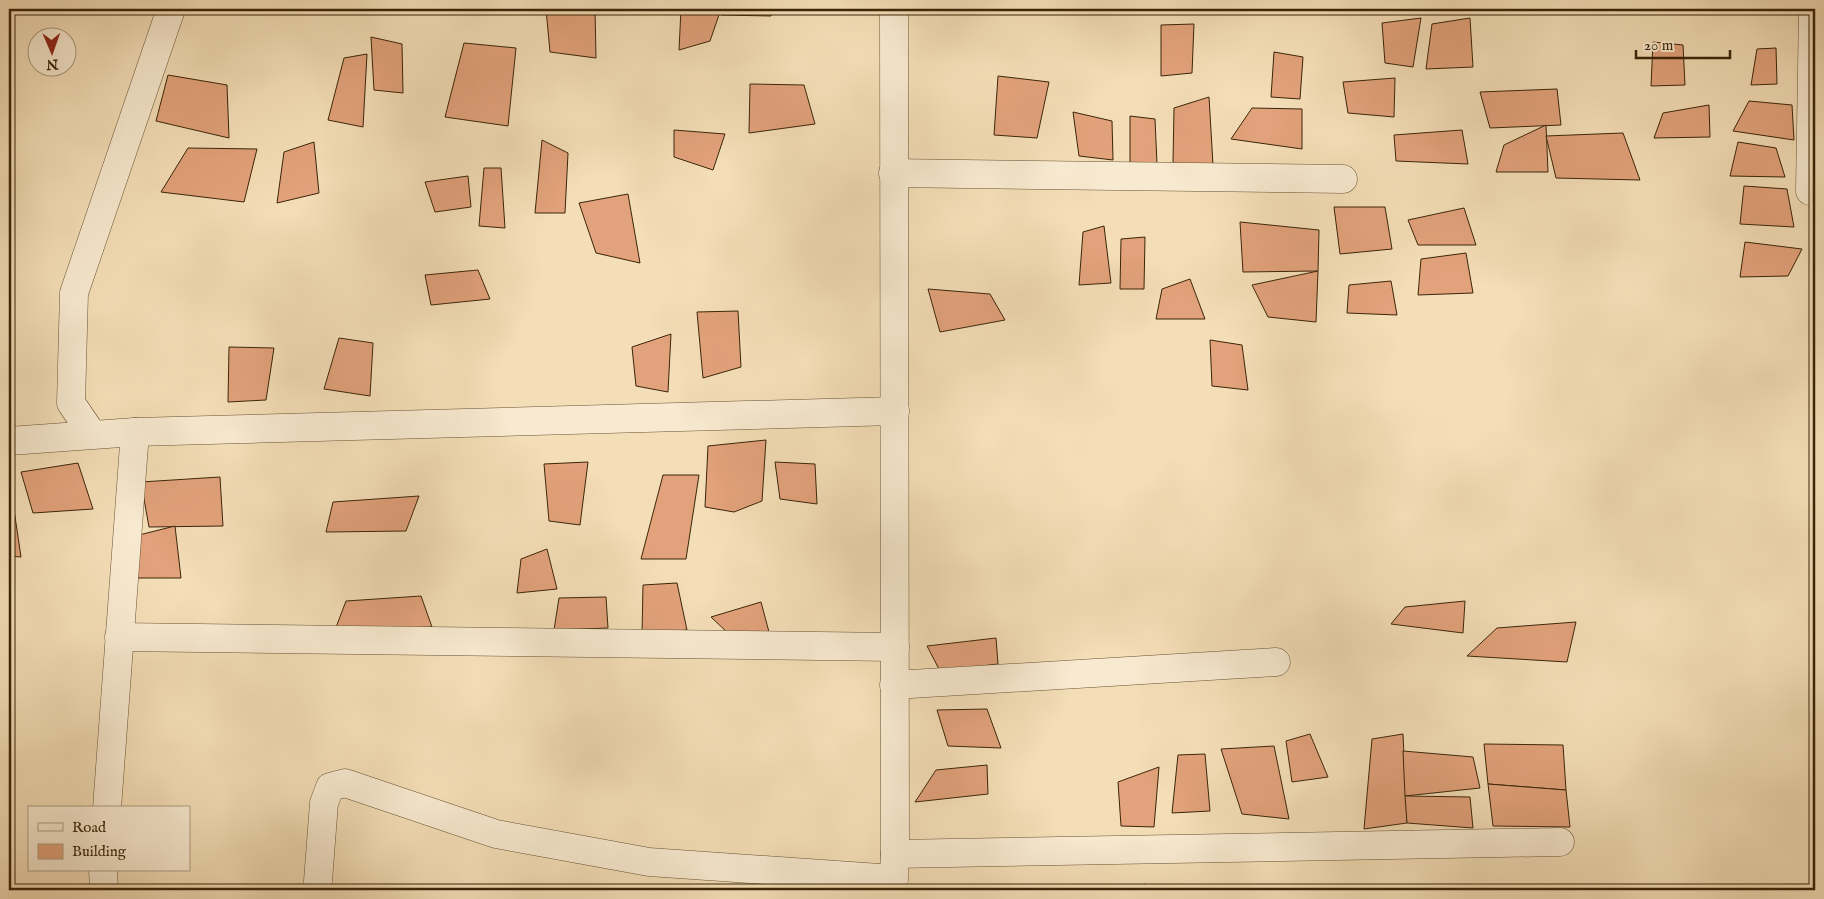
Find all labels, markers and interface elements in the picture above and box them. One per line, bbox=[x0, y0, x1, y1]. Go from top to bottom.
north arrow bbox=[28, 28, 78, 78]
scale bar bbox=[1636, 28, 1730, 60]
text: 20 m bbox=[1644, 36, 1674, 55]
text: N bbox=[46, 55, 60, 73]
legend bbox=[28, 806, 190, 872]
text: Road bbox=[72, 818, 107, 837]
text: Building bbox=[72, 842, 127, 861]

